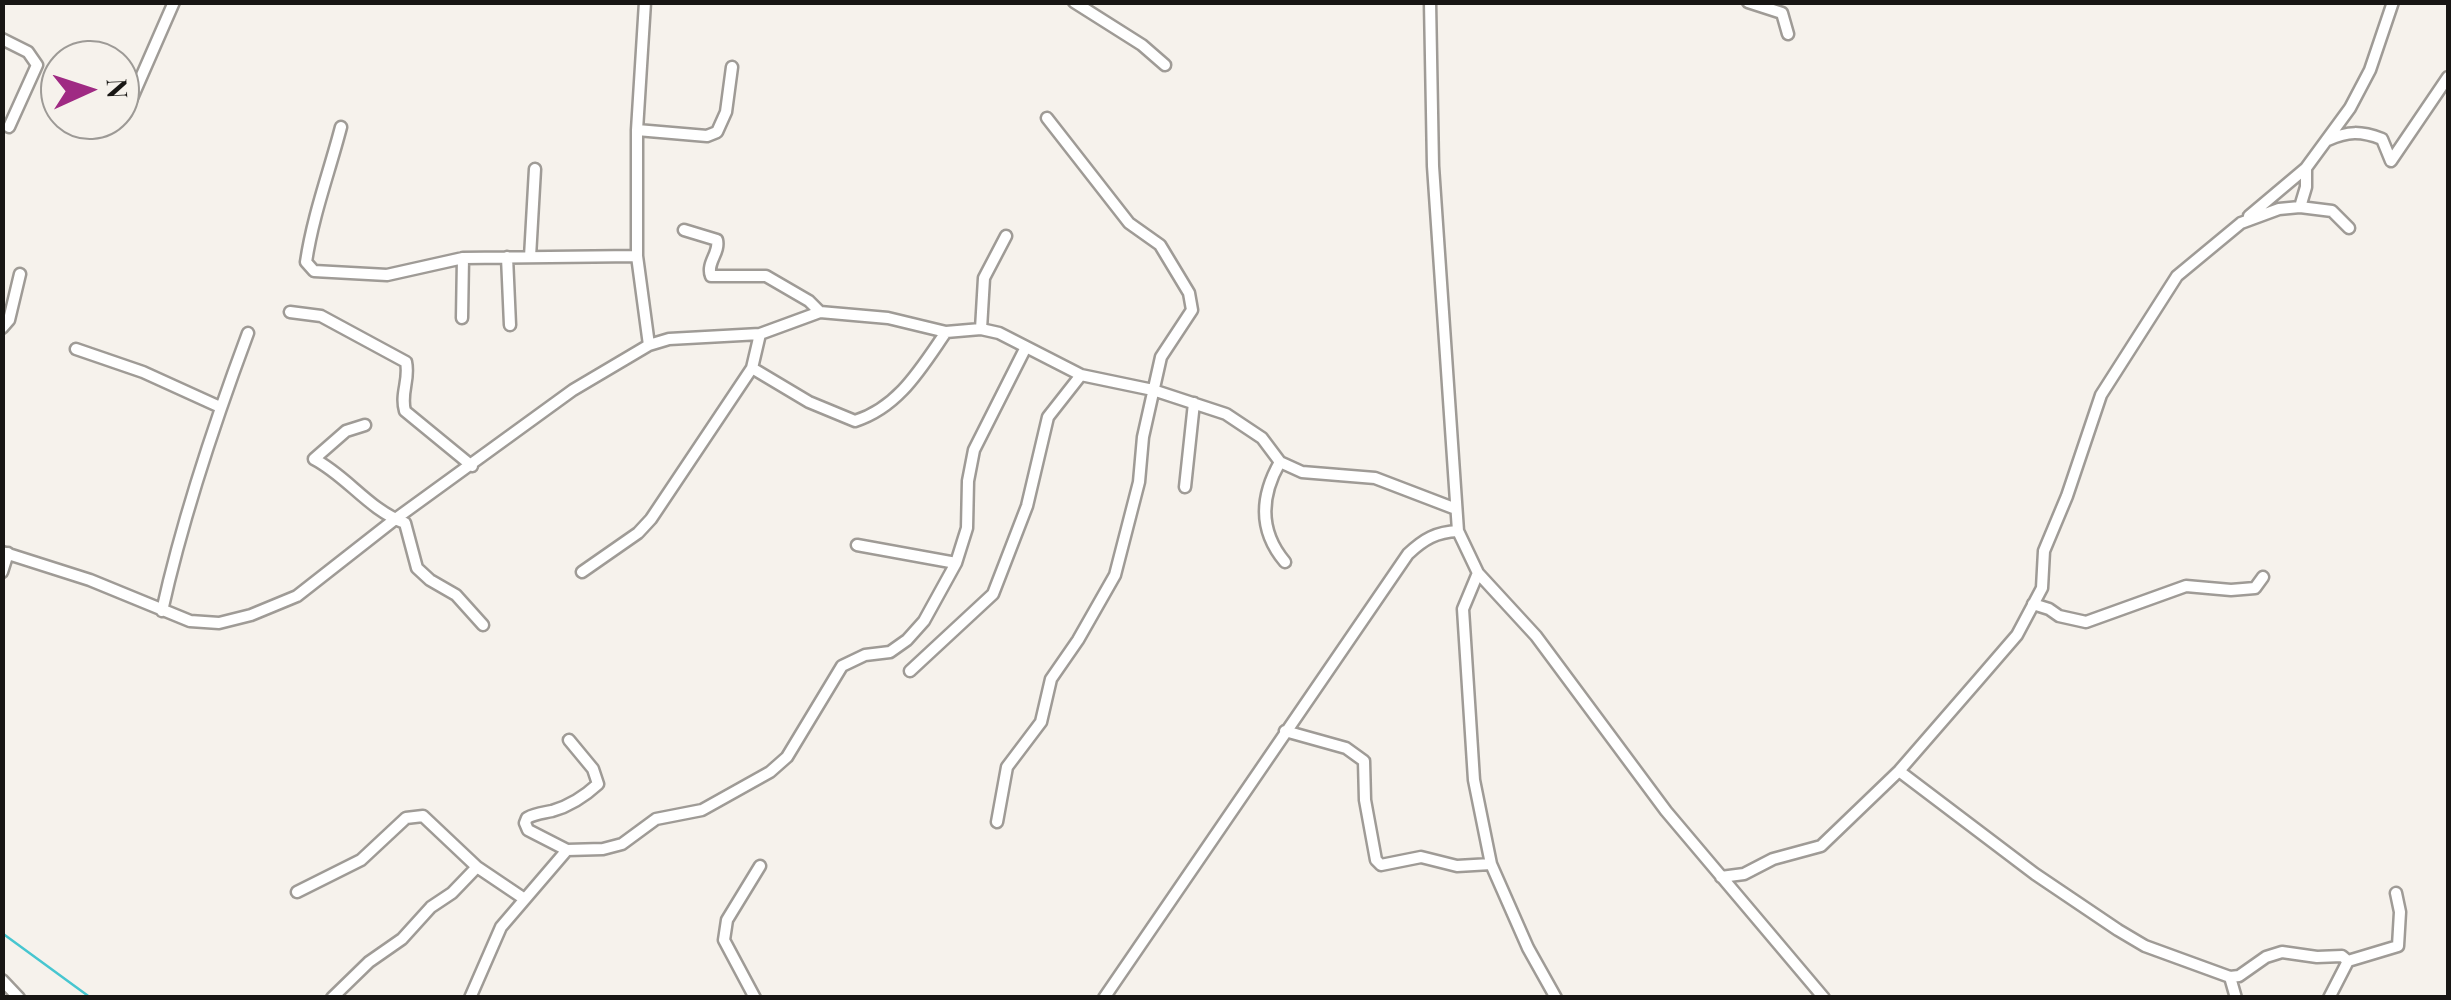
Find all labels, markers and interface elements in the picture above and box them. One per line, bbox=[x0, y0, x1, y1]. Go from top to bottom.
north arrow bbox=[40, 40, 140, 140]
text: N bbox=[99, 77, 137, 100]

